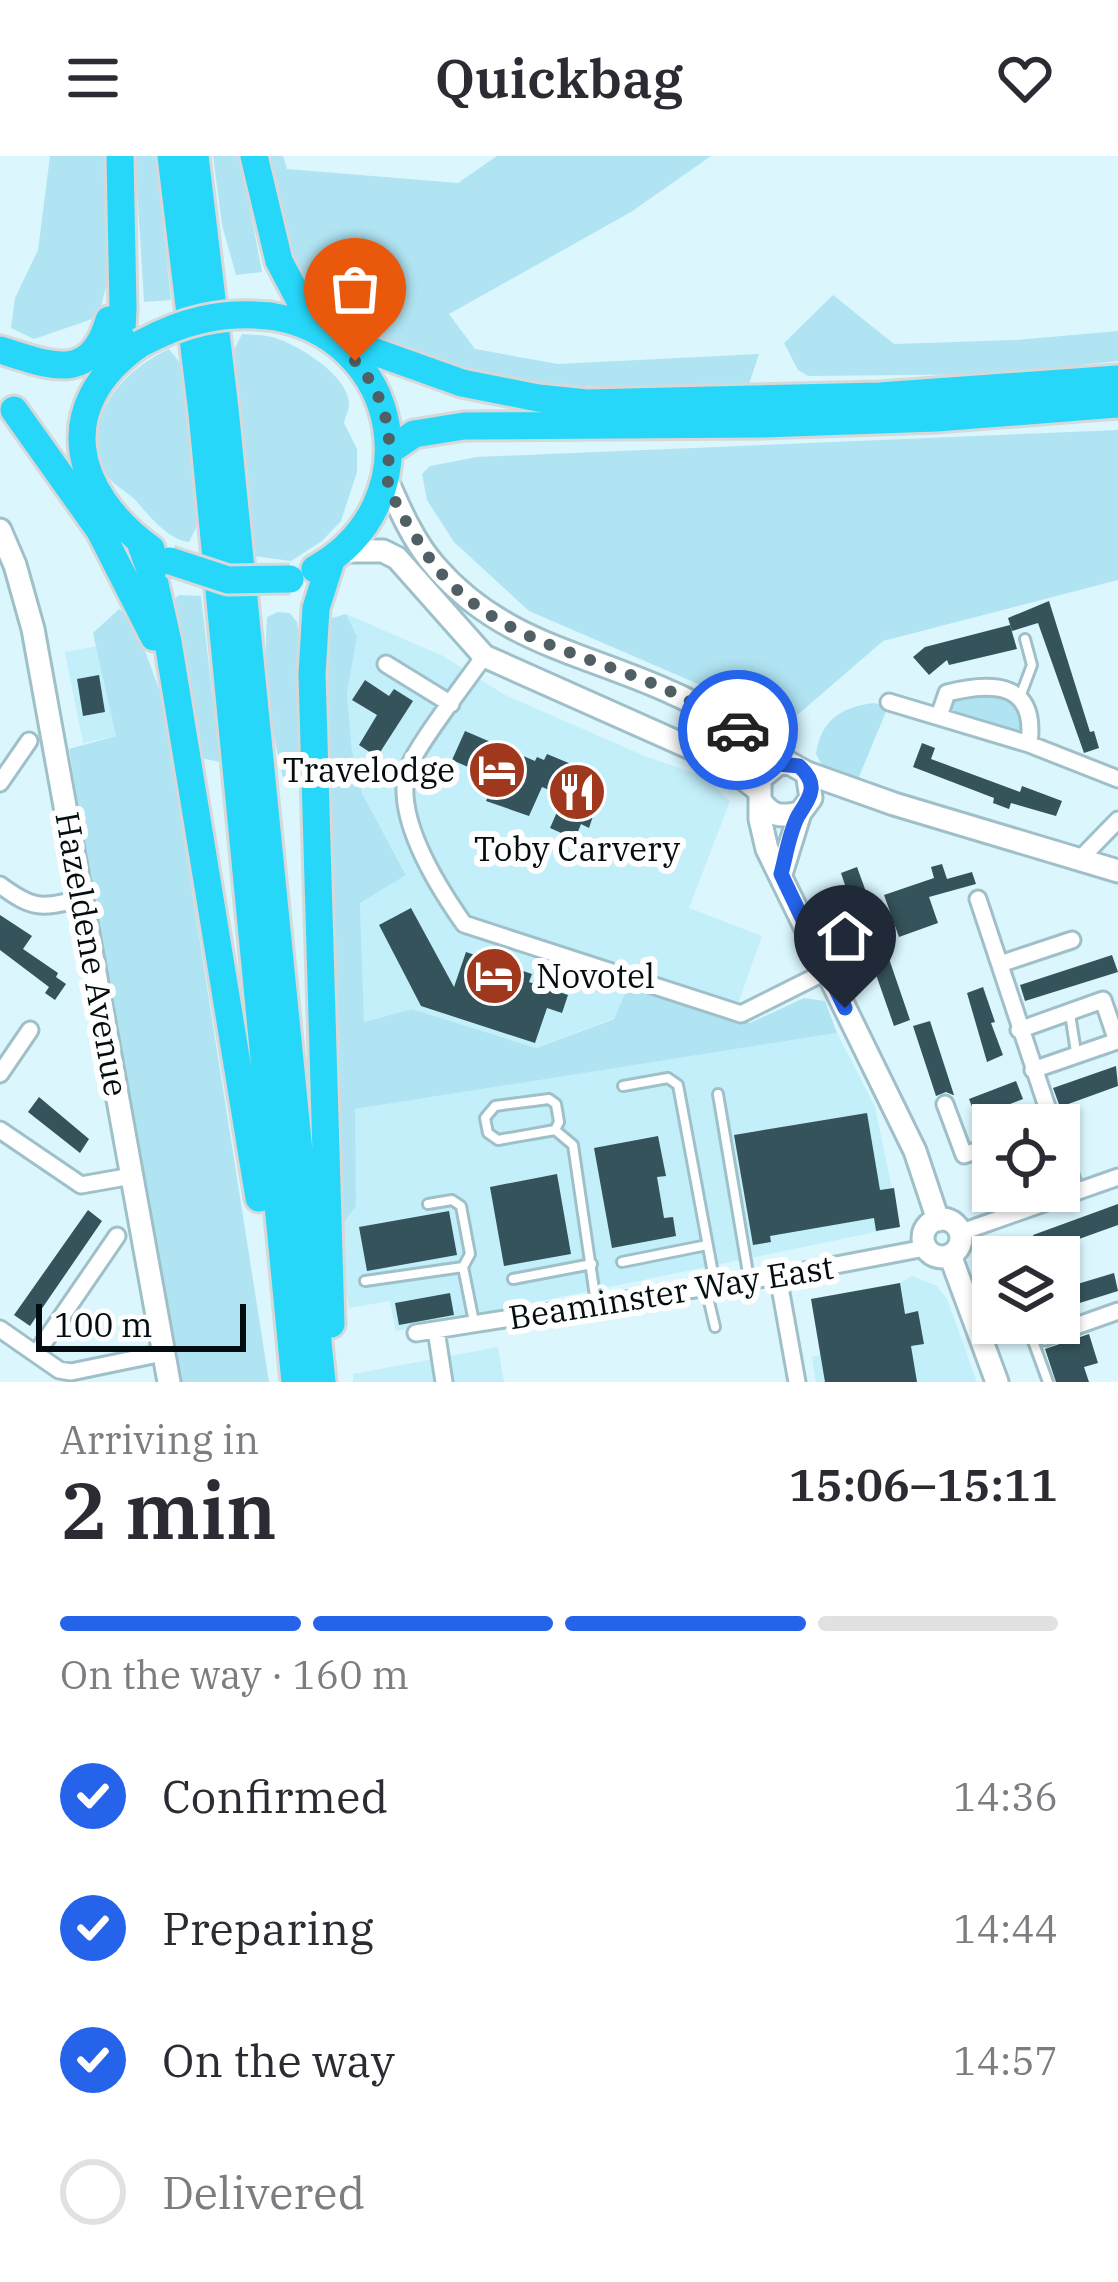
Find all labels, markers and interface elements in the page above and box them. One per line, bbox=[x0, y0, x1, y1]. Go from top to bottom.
text: Quickbag bbox=[435, 43, 683, 113]
icon: menu bbox=[60, 45, 126, 111]
icon: heart bbox=[992, 45, 1058, 111]
pin bbox=[304, 238, 406, 361]
icon: bag bbox=[322, 256, 388, 322]
courier bbox=[678, 670, 798, 790]
icon: car bbox=[705, 697, 771, 763]
hotel icon: Travelodge bbox=[466, 739, 528, 801]
place label: Travelodge bbox=[282, 748, 455, 791]
restaurant icon: Toby Carvery bbox=[546, 761, 608, 823]
street label: Hazeldene Avenue bbox=[46, 808, 139, 1100]
place label: Toby Carvery bbox=[474, 827, 681, 870]
pin bbox=[794, 885, 896, 1008]
icon: home bbox=[812, 903, 878, 969]
hotel icon: Novotel bbox=[463, 945, 525, 1007]
place label: Novotel bbox=[536, 954, 655, 997]
map controls bbox=[972, 1104, 1080, 1344]
button: locate bbox=[972, 1104, 1080, 1212]
button: layers bbox=[972, 1236, 1080, 1344]
street label: Beaminster Way East bbox=[505, 1245, 836, 1338]
scale bar bbox=[36, 1298, 246, 1351]
text: 100 m bbox=[54, 1303, 153, 1346]
text: Arriving in bbox=[60, 1414, 259, 1465]
text: 15:06–15:11 bbox=[789, 1455, 1058, 1513]
text: 2 min bbox=[60, 1459, 277, 1560]
text: On the way · 160 m bbox=[60, 1649, 409, 1700]
icon: check bbox=[60, 1763, 126, 1829]
text: Confirmed bbox=[162, 1767, 388, 1825]
text: 14:36 bbox=[953, 1771, 1058, 1822]
icon: check bbox=[60, 1895, 126, 1961]
text: Preparing bbox=[162, 1899, 374, 1957]
text: 14:44 bbox=[953, 1903, 1058, 1954]
icon: check bbox=[60, 2027, 126, 2093]
text: On the way bbox=[162, 2031, 395, 2089]
text: 14:57 bbox=[953, 2035, 1058, 2086]
text: Delivered bbox=[162, 2163, 365, 2221]

